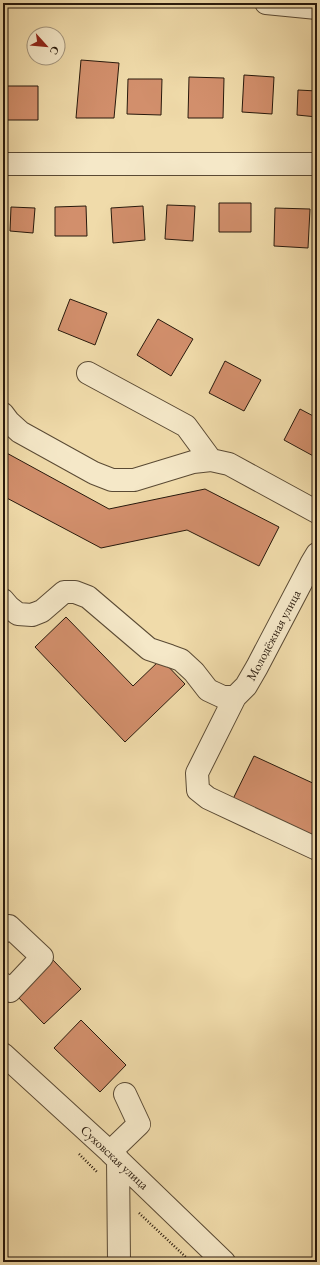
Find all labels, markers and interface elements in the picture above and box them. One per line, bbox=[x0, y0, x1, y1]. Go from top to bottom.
north arrow bbox=[26, 26, 66, 66]
text: С bbox=[47, 44, 63, 57]
street label: Молодёжная улица bbox=[242, 586, 305, 684]
street label: Суховская улица bbox=[77, 1121, 153, 1194]

